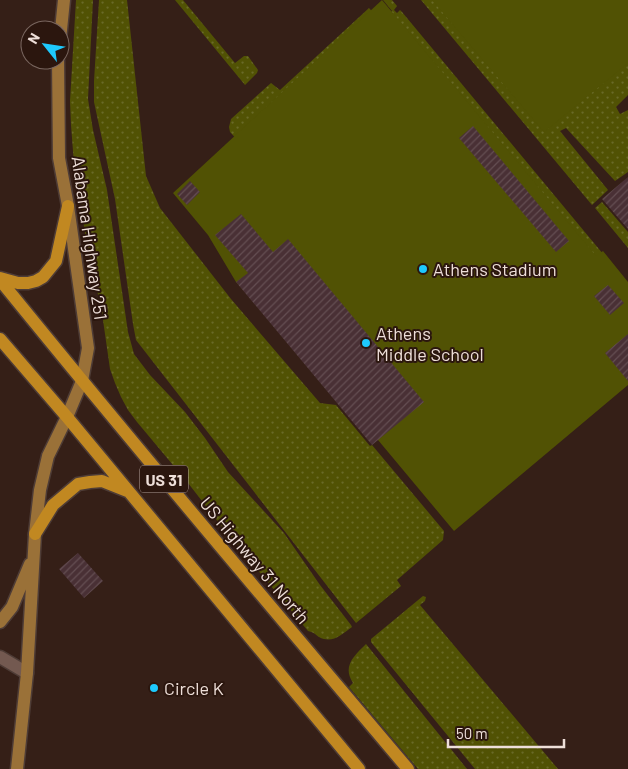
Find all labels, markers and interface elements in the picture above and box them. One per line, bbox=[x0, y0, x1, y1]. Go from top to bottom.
north arrow bbox=[20, 20, 70, 70]
text: N bbox=[24, 30, 43, 47]
street label: Alabama Highway 251 bbox=[68, 155, 112, 321]
place label: Athens Stadium bbox=[433, 258, 557, 280]
marker: Athens Stadium bbox=[417, 263, 429, 275]
place label: Athens Middle School bbox=[376, 322, 484, 365]
marker: Athens Middle School bbox=[360, 337, 372, 349]
road number: US 31 bbox=[140, 466, 188, 492]
street label: US Highway 31 North bbox=[195, 492, 315, 628]
place label: Circle K bbox=[164, 677, 224, 699]
marker: Circle K bbox=[148, 682, 160, 694]
scale bar bbox=[448, 716, 564, 748]
text: 50 m bbox=[456, 724, 488, 742]

